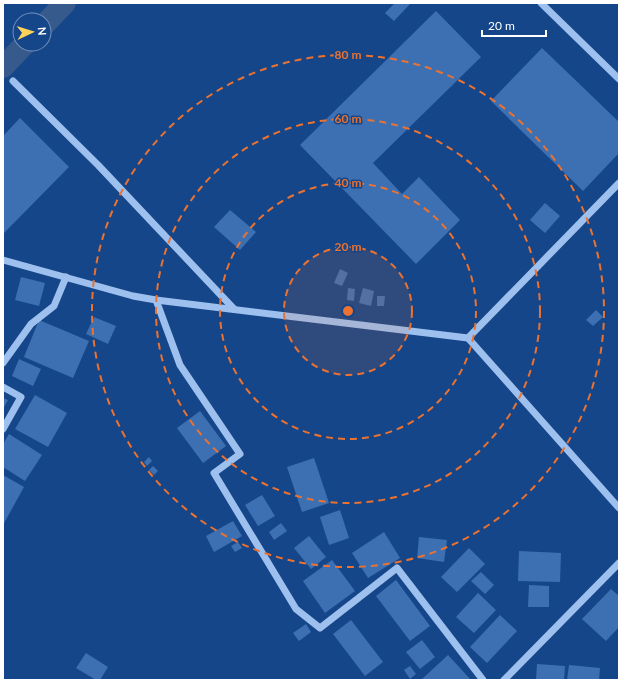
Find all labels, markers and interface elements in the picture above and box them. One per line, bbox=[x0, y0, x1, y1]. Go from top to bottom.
north arrow bbox=[12, 12, 52, 52]
scale bar bbox=[482, 12, 546, 38]
text: 20 m bbox=[488, 18, 515, 33]
text: N bbox=[36, 27, 49, 36]
text: 80 m bbox=[335, 47, 361, 62]
text: 60 m bbox=[335, 111, 361, 126]
text: 40 m bbox=[335, 175, 361, 190]
text: 20 m bbox=[335, 239, 361, 254]
centre of rings bbox=[341, 304, 355, 318]

